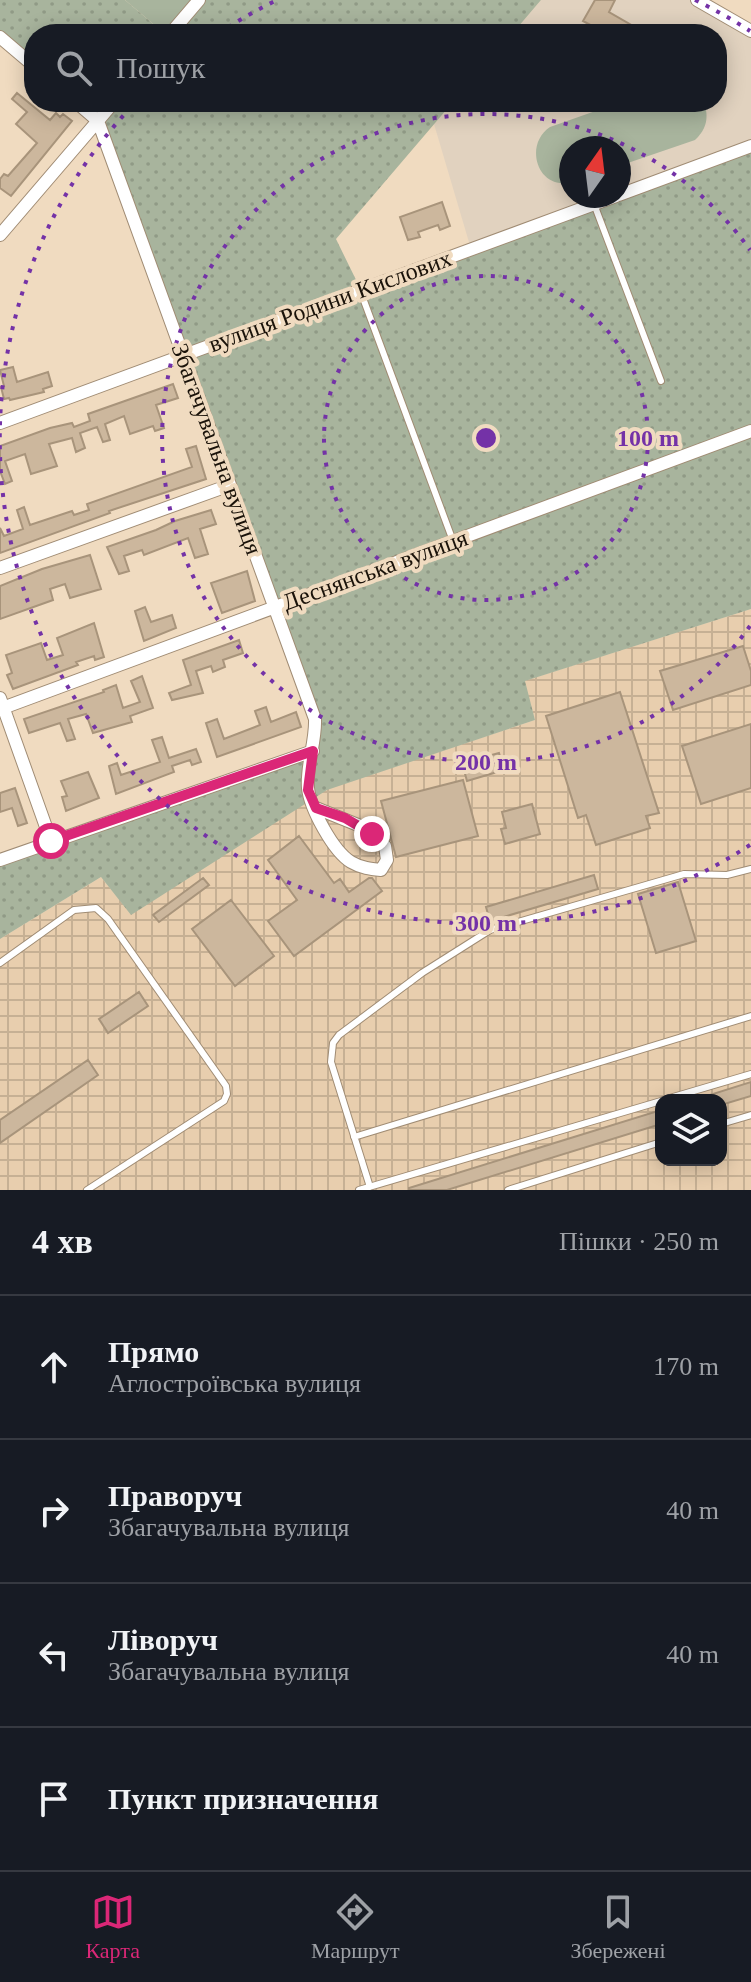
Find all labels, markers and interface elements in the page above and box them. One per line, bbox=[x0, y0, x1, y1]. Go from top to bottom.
search box bbox=[24, 24, 727, 112]
icon: search bbox=[52, 46, 96, 90]
text: Пошук bbox=[116, 51, 205, 84]
north arrow bbox=[559, 136, 631, 208]
street label: вулиця Родини Кислових bbox=[205, 245, 455, 357]
street label: Збагачувальна вулиця bbox=[167, 340, 267, 558]
centre of rings bbox=[472, 424, 500, 452]
text: 100 m bbox=[617, 425, 679, 451]
street label: Деснянська вулиця bbox=[279, 524, 471, 616]
text: 200 m bbox=[455, 749, 517, 775]
route end bbox=[354, 816, 390, 852]
route start bbox=[33, 823, 69, 859]
text: 300 m bbox=[455, 910, 517, 936]
map controls bbox=[655, 1094, 727, 1166]
button: layers bbox=[655, 1094, 727, 1166]
text: 4 хв bbox=[32, 1223, 93, 1260]
text: Пішки · 250 m bbox=[559, 1227, 719, 1256]
text: Прямо bbox=[108, 1335, 199, 1368]
icon: ahead bbox=[32, 1345, 76, 1389]
text: 170 m bbox=[653, 1352, 719, 1381]
text: Аглостроївська вулиця bbox=[108, 1369, 361, 1398]
text: Праворуч bbox=[108, 1479, 242, 1512]
icon: right bbox=[32, 1489, 76, 1533]
text: 40 m bbox=[666, 1496, 719, 1525]
text: Збагачувальна вулиця bbox=[108, 1513, 350, 1542]
text: Ліворуч bbox=[108, 1623, 218, 1656]
icon: left bbox=[32, 1633, 76, 1677]
text: 40 m bbox=[666, 1640, 719, 1669]
text: Збагачувальна вулиця bbox=[108, 1657, 350, 1686]
icon: arrive bbox=[32, 1777, 76, 1821]
text: Пункт призначення bbox=[108, 1782, 379, 1815]
tab: Карта bbox=[85, 1890, 140, 1964]
tab: Маршрут bbox=[311, 1890, 400, 1964]
tab: Збережені bbox=[570, 1890, 666, 1964]

